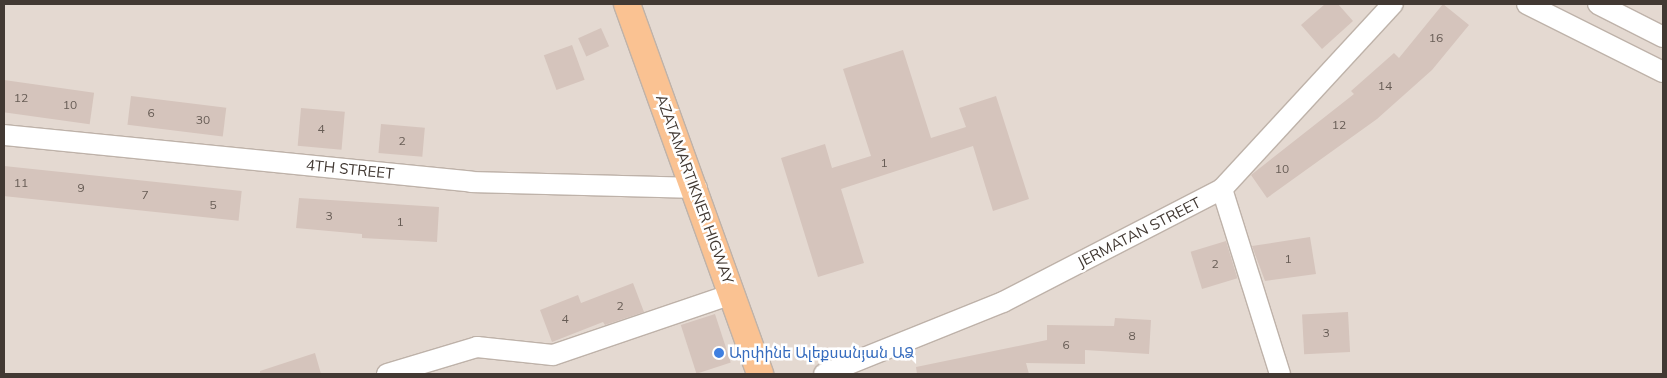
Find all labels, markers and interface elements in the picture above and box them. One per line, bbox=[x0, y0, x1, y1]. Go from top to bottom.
house number: 16 bbox=[1429, 31, 1443, 45]
house number: 14 bbox=[1378, 79, 1392, 93]
house number: 12 bbox=[14, 91, 28, 105]
street label: AZATAMARTIKNER HIGWAY bbox=[652, 92, 738, 286]
house number: 10 bbox=[63, 98, 77, 112]
house number: 6 bbox=[147, 106, 155, 120]
house number: 30 bbox=[196, 113, 210, 127]
house number: 12 bbox=[1332, 118, 1346, 132]
house number: 4 bbox=[317, 122, 325, 136]
house number: 2 bbox=[398, 134, 406, 148]
street label: 4TH STREET bbox=[305, 155, 395, 183]
house number: 1 bbox=[880, 156, 888, 170]
house number: 10 bbox=[1275, 162, 1289, 176]
house number: 11 bbox=[14, 176, 28, 190]
house number: 9 bbox=[77, 181, 85, 195]
house number: 7 bbox=[141, 188, 149, 202]
street label: JERMATAN STREET bbox=[1074, 193, 1204, 271]
house number: 5 bbox=[209, 198, 217, 212]
house number: 3 bbox=[325, 209, 333, 223]
house number: 1 bbox=[396, 215, 404, 229]
house number: 1 bbox=[1284, 252, 1292, 266]
house number: 2 bbox=[1211, 257, 1219, 271]
house number: 2 bbox=[616, 299, 624, 313]
house number: 4 bbox=[561, 312, 569, 326]
house number: 3 bbox=[1322, 326, 1330, 340]
house number: 8 bbox=[1128, 329, 1136, 343]
house number: 6 bbox=[1062, 338, 1070, 352]
place label: Արփինե Ալեքսանյան ԱՁ bbox=[729, 344, 914, 362]
marker: Արփինե Ալեքսանյան ԱՁ bbox=[713, 347, 725, 359]

